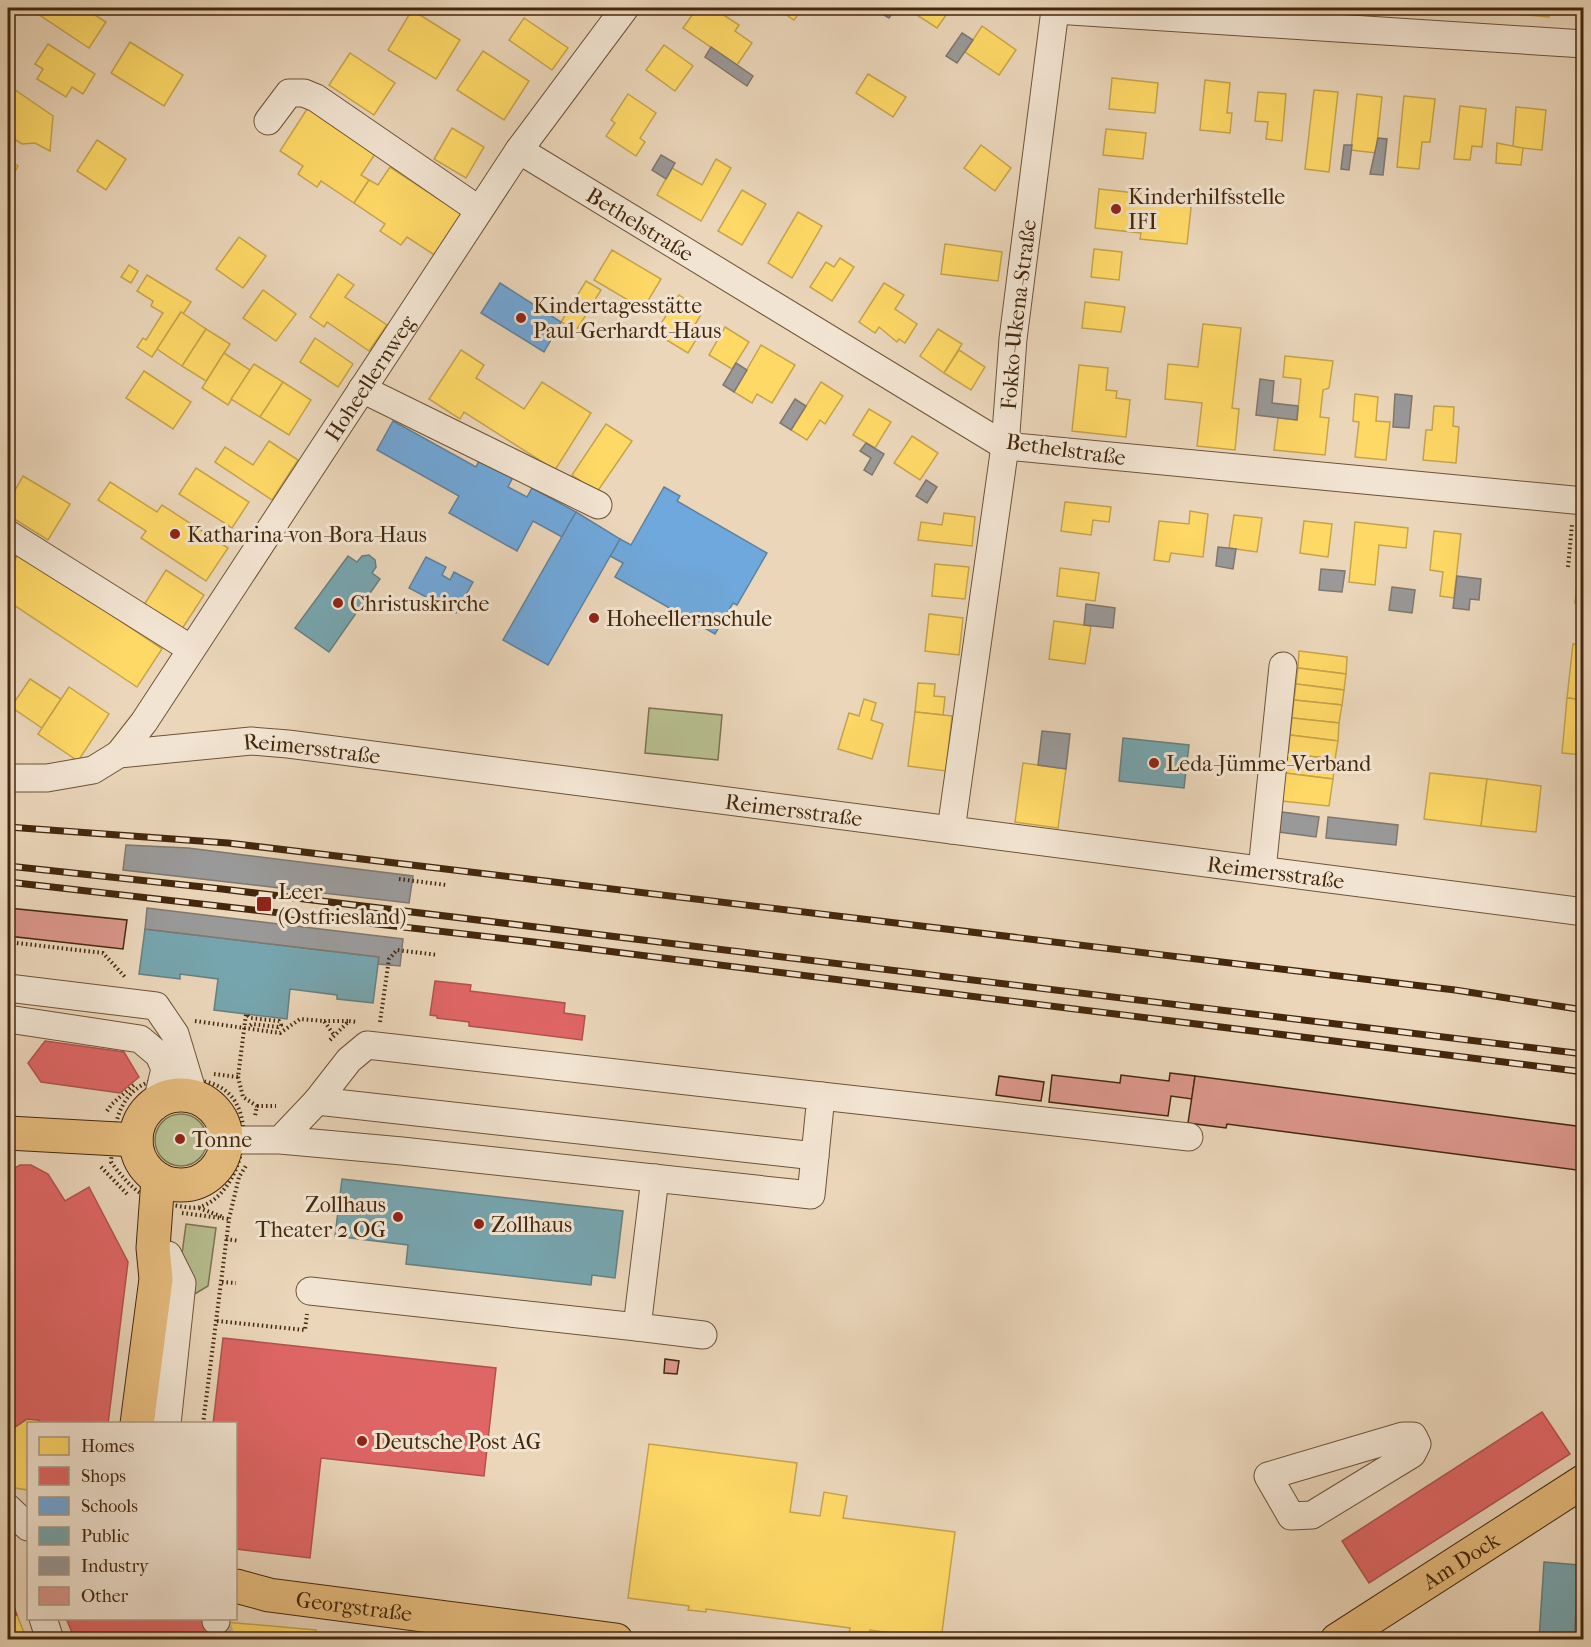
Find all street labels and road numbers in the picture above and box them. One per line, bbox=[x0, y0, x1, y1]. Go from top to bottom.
street label: Bethelstraße bbox=[581, 182, 698, 267]
street label: Fokko-Ukena-Straße bbox=[996, 218, 1042, 411]
street label: Hoheellernweg bbox=[320, 310, 421, 446]
street label: Bethelstraße bbox=[1004, 429, 1128, 471]
street label: Reimersstraße bbox=[242, 728, 382, 770]
street label: Reimersstraße bbox=[723, 789, 864, 832]
street label: Reimersstraße bbox=[1205, 851, 1346, 895]
street label: Am Dock bbox=[1417, 1527, 1505, 1596]
street label: Georgstraße bbox=[294, 1587, 414, 1627]

